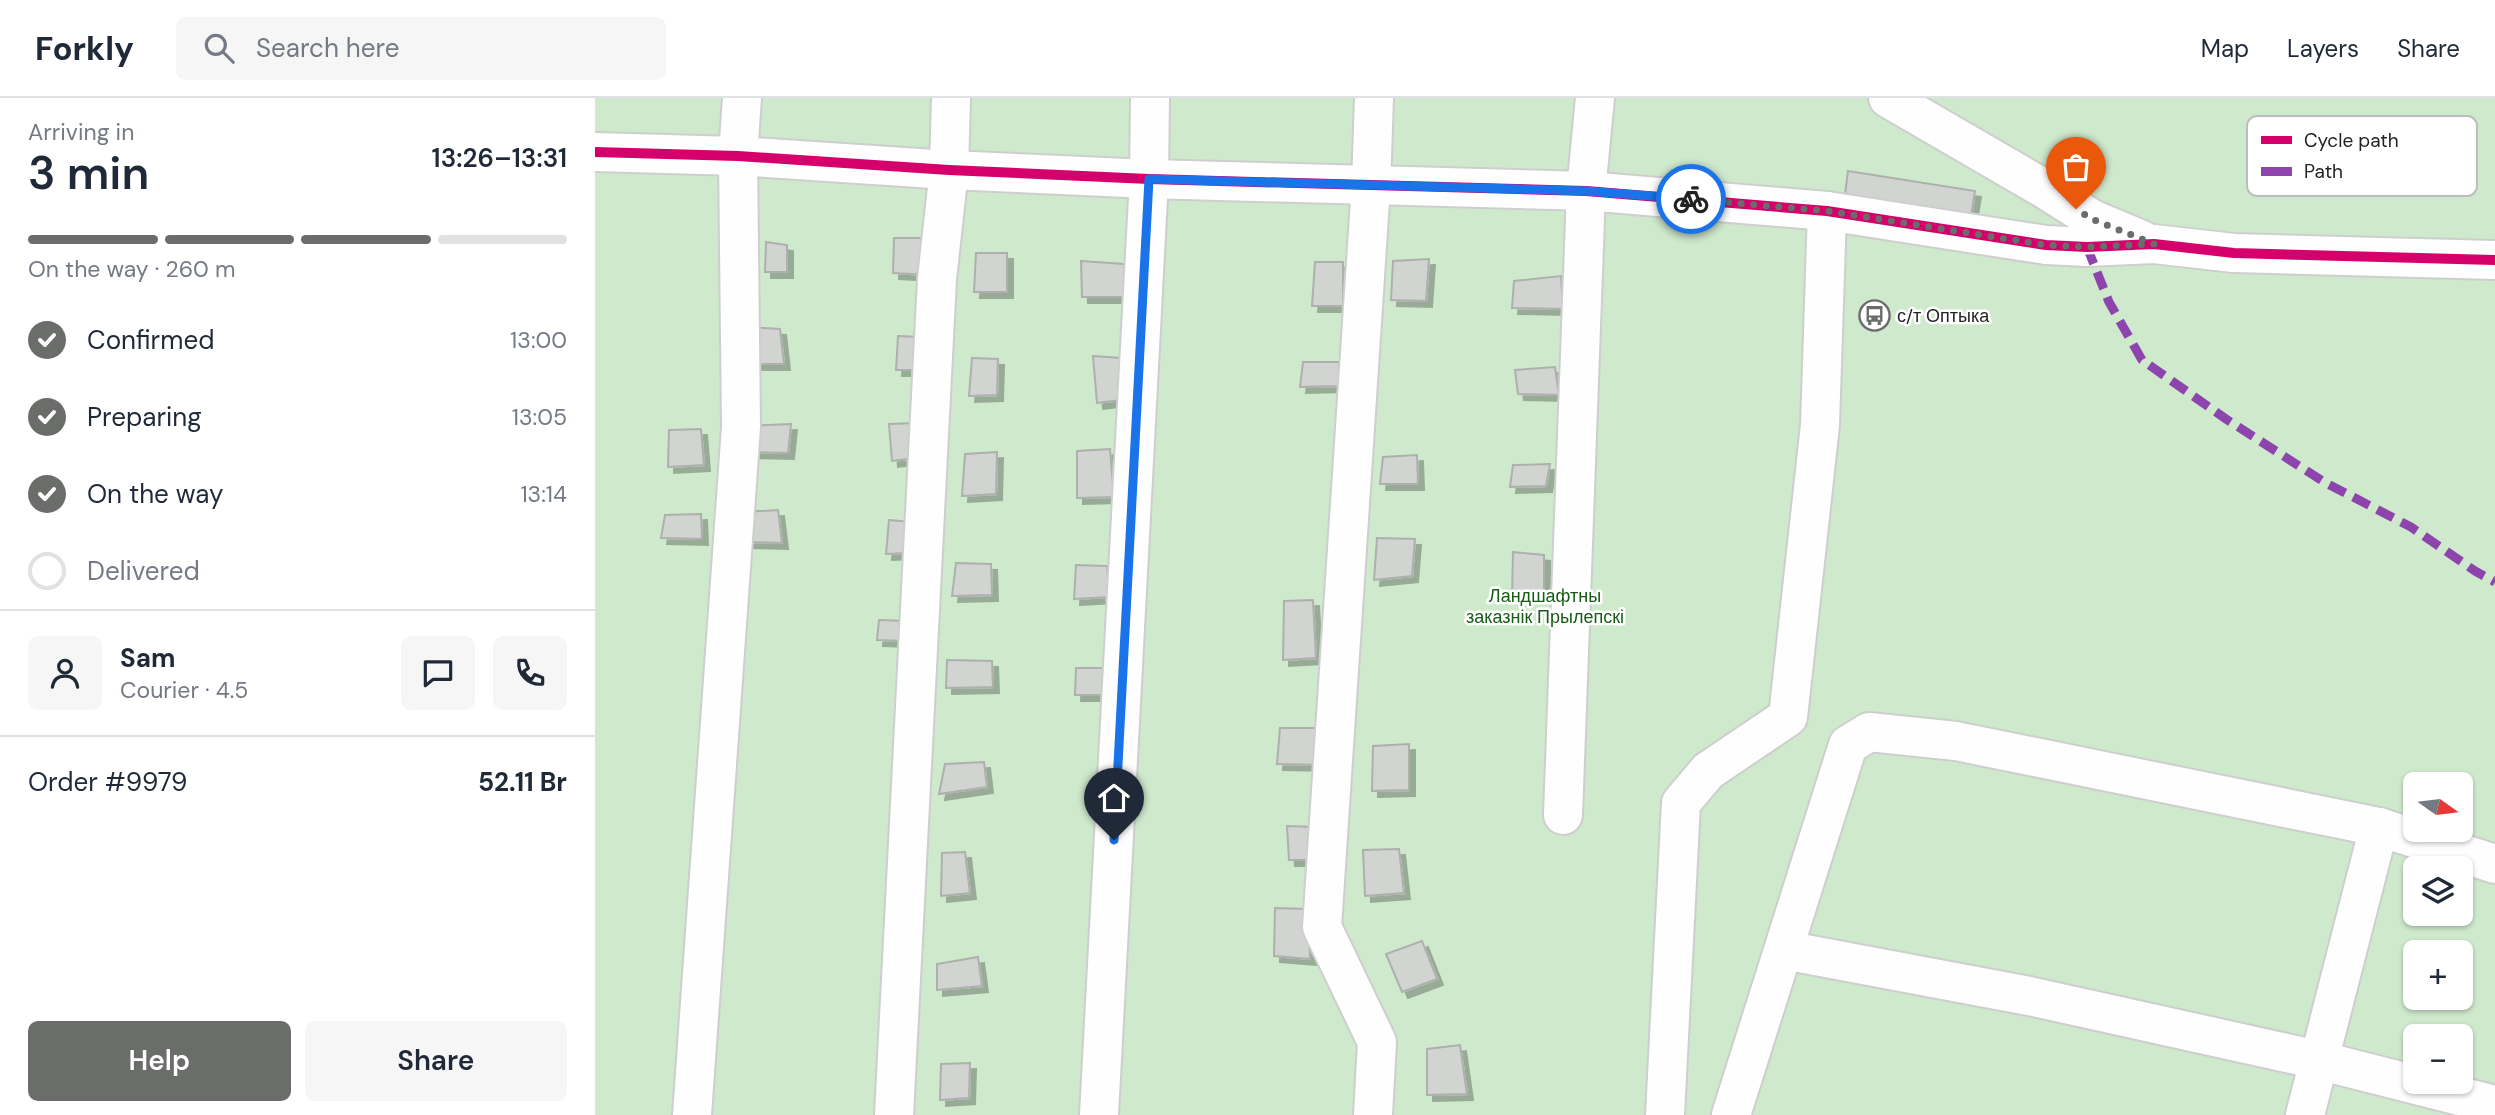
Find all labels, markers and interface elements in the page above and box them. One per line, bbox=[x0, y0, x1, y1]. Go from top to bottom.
search box bbox=[176, 17, 666, 80]
text: Forkly bbox=[35, 27, 134, 70]
icon: search bbox=[200, 29, 238, 67]
text: Search here bbox=[256, 31, 399, 65]
text: Map bbox=[2201, 33, 2249, 64]
text: Layers bbox=[2287, 33, 2359, 64]
text: Share bbox=[2397, 33, 2460, 64]
legend bbox=[2247, 116, 2477, 196]
text: Arriving in bbox=[28, 117, 134, 147]
text: Cycle path bbox=[2304, 128, 2399, 153]
pin bbox=[2046, 137, 2106, 209]
text: 13:26–13:31 bbox=[432, 141, 567, 175]
text: 3 min bbox=[28, 143, 149, 203]
icon: bag bbox=[2057, 148, 2095, 186]
text: Path bbox=[2304, 159, 2343, 184]
courier bbox=[1656, 164, 1726, 234]
icon: bike bbox=[1672, 180, 1710, 218]
text: On the way · 260 m bbox=[28, 254, 235, 284]
bus stop icon: с/т Оптыка bbox=[1857, 299, 1891, 333]
place label: с/т Оптыка bbox=[1897, 304, 1990, 328]
icon: check bbox=[28, 321, 66, 359]
text: Confirmed bbox=[87, 323, 214, 357]
text: 13:00 bbox=[510, 325, 567, 355]
icon: check bbox=[28, 398, 66, 436]
text: Preparing bbox=[87, 400, 202, 434]
text: 13:05 bbox=[512, 402, 567, 432]
icon: check bbox=[28, 475, 66, 513]
text: On the way bbox=[87, 477, 223, 511]
text: 13:14 bbox=[520, 479, 567, 509]
text: Delivered bbox=[87, 554, 200, 588]
park label: Ландшафтны заказнік Прылепскі bbox=[1466, 584, 1624, 629]
button: person bbox=[28, 636, 102, 710]
button: chat bbox=[401, 636, 475, 710]
button: phone bbox=[493, 636, 567, 710]
text: Sam bbox=[120, 641, 175, 675]
text: Courier · 4.5 bbox=[120, 675, 248, 705]
text: Order #9979 bbox=[28, 765, 187, 799]
text: 52.11 Br bbox=[478, 765, 567, 799]
pin bbox=[1084, 768, 1144, 840]
north arrow bbox=[2403, 772, 2473, 842]
map controls bbox=[2403, 772, 2473, 1094]
icon: home bbox=[1095, 779, 1133, 817]
button: layers bbox=[2403, 856, 2473, 926]
button: + bbox=[2403, 940, 2473, 1010]
button: Help bbox=[28, 1021, 291, 1101]
button: Share bbox=[305, 1021, 567, 1101]
button: − bbox=[2403, 1024, 2473, 1094]

